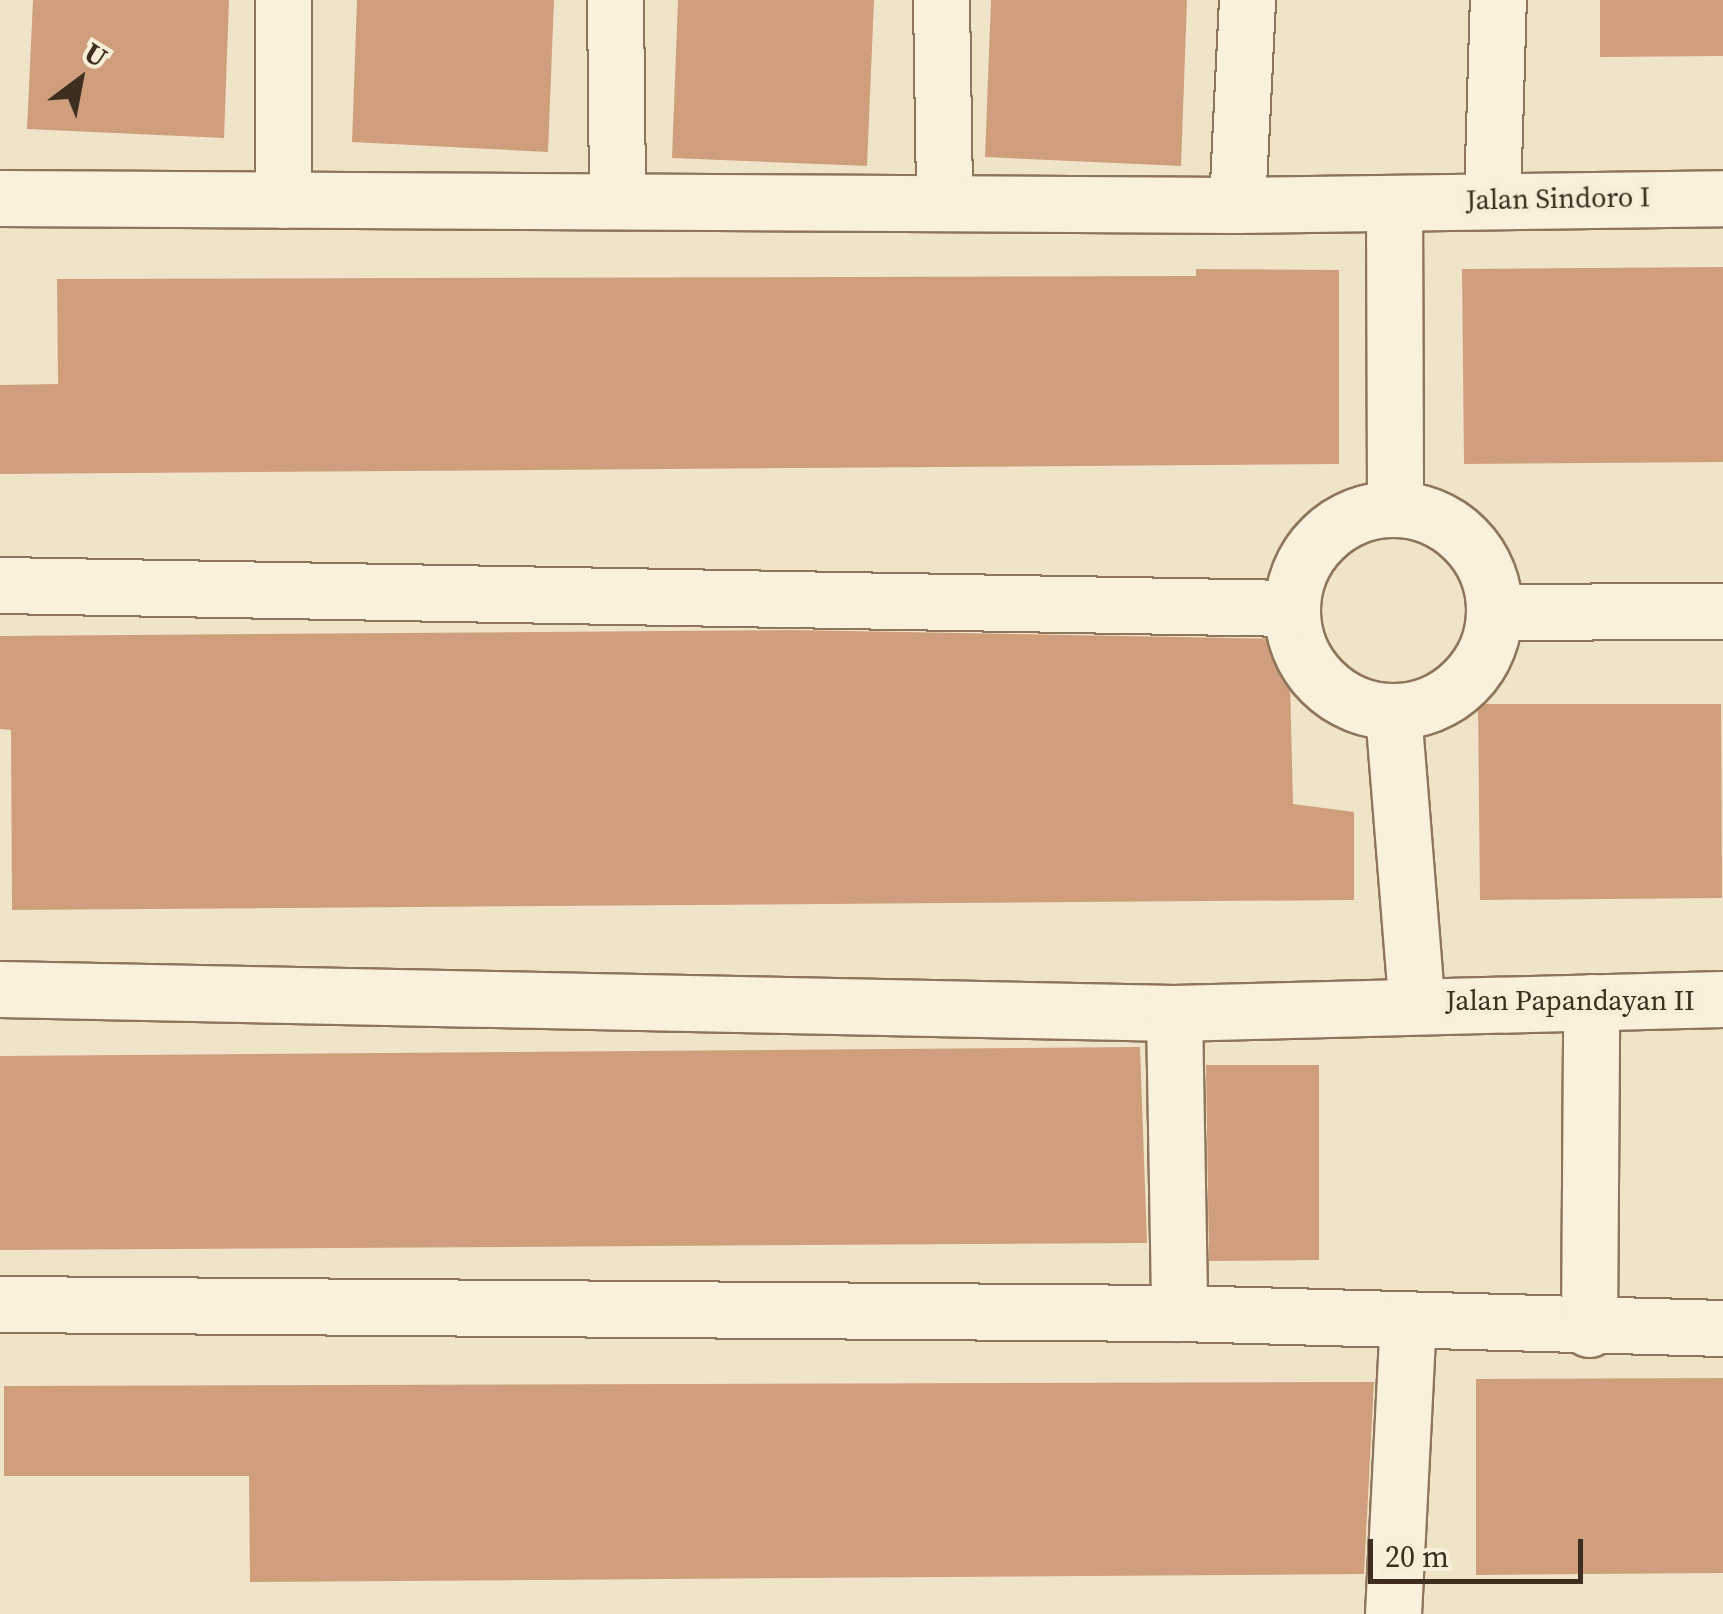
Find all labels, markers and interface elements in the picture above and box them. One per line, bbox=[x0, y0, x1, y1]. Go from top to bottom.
north arrow bbox=[30, 30, 130, 130]
text: U bbox=[77, 33, 115, 76]
street label: Jalan Sindoro I bbox=[1466, 180, 1650, 216]
street label: Jalan Papandayan II bbox=[1445, 983, 1695, 1017]
scale bar bbox=[1373, 1519, 1588, 1581]
text: 20 m bbox=[1385, 1536, 1449, 1577]

